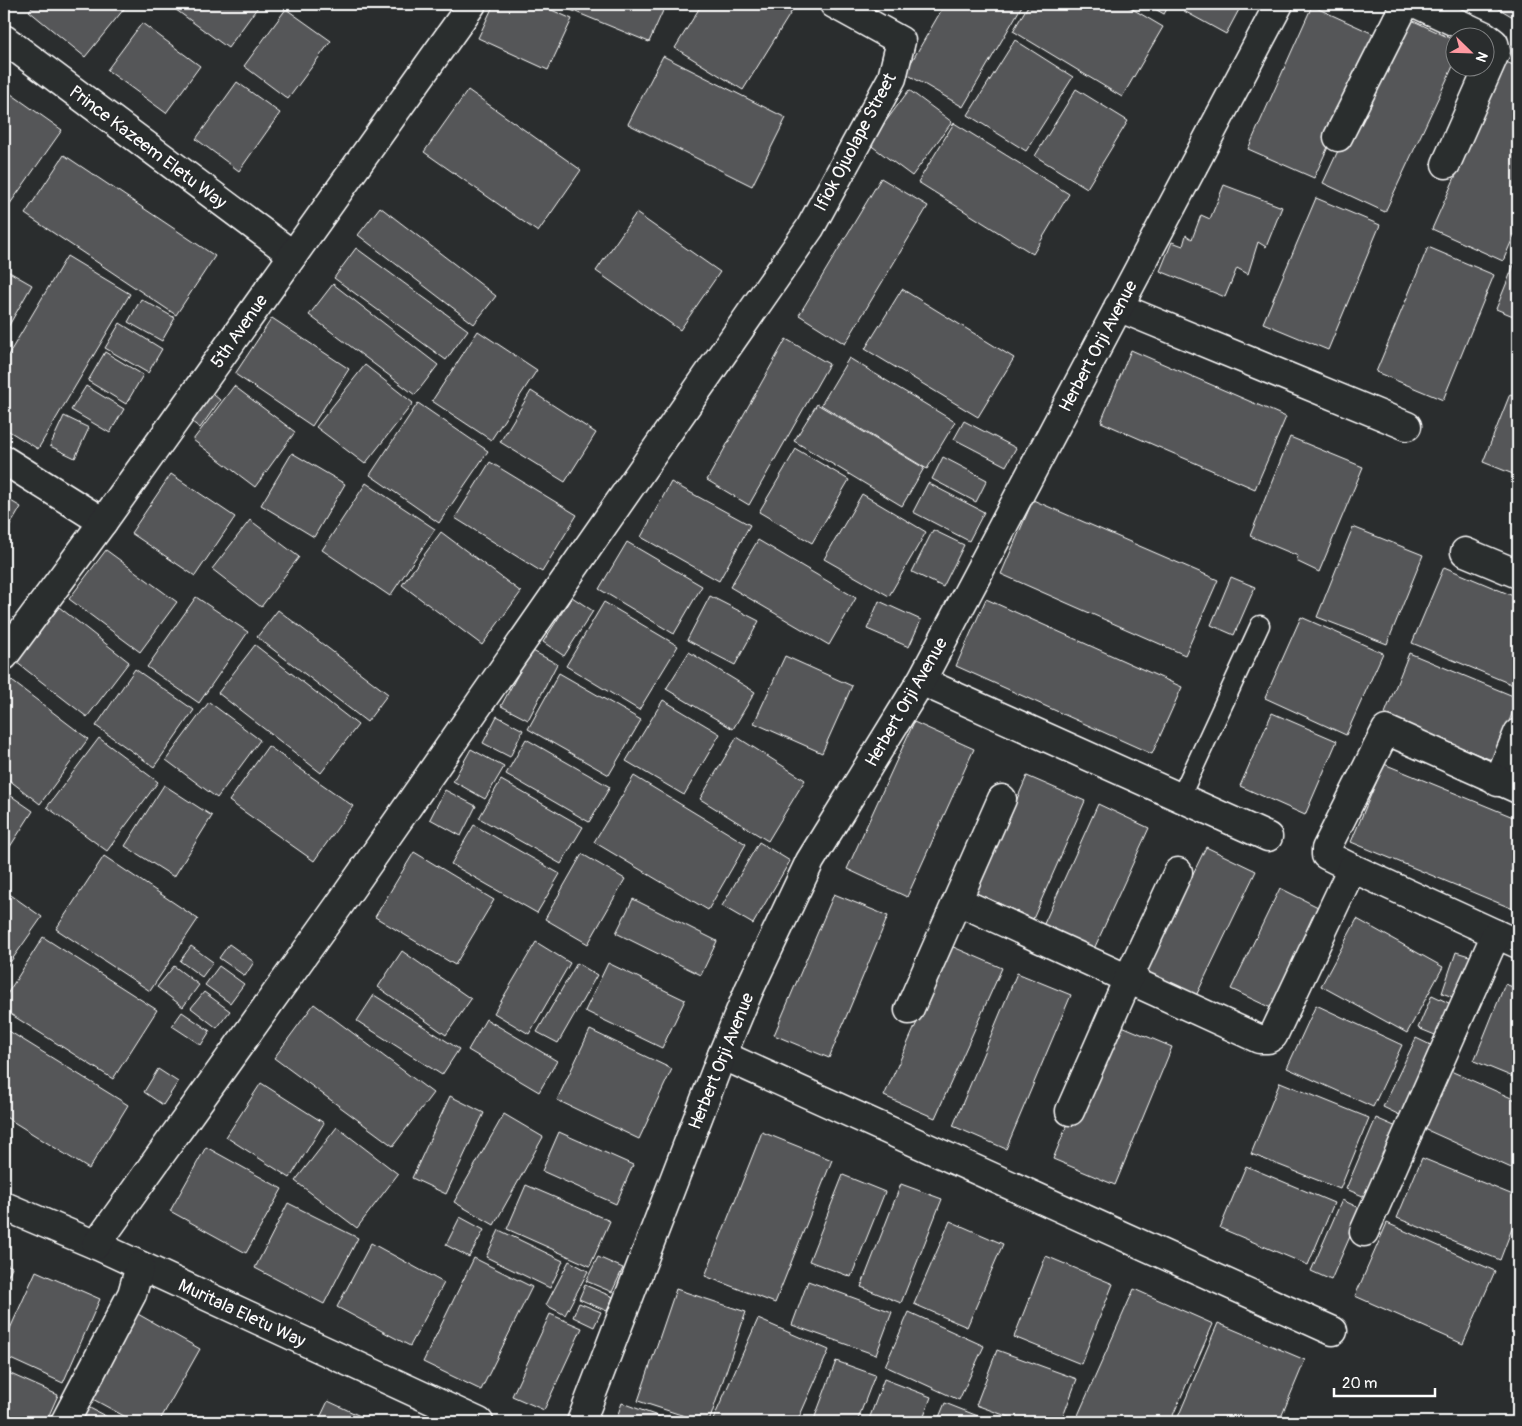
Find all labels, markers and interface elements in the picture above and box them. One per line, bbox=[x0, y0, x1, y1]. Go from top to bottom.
north arrow bbox=[1444, 28, 1494, 78]
text: N bbox=[1472, 49, 1491, 65]
street label: Ifiok Ojuolape Street bbox=[809, 68, 902, 215]
street label: Prince Kazeem Eletu Way bbox=[64, 81, 231, 214]
street label: Herbert Orji Avenue bbox=[1054, 276, 1143, 416]
street label: 5th Avenue bbox=[206, 290, 273, 373]
street label: Herbert Orji Avenue bbox=[860, 633, 953, 771]
street label: Herbert Orji Avenue bbox=[684, 989, 759, 1133]
street label: Muritala Eletu Way bbox=[174, 1274, 309, 1353]
scale bar bbox=[1334, 1366, 1436, 1398]
text: 20 m bbox=[1342, 1374, 1377, 1393]

